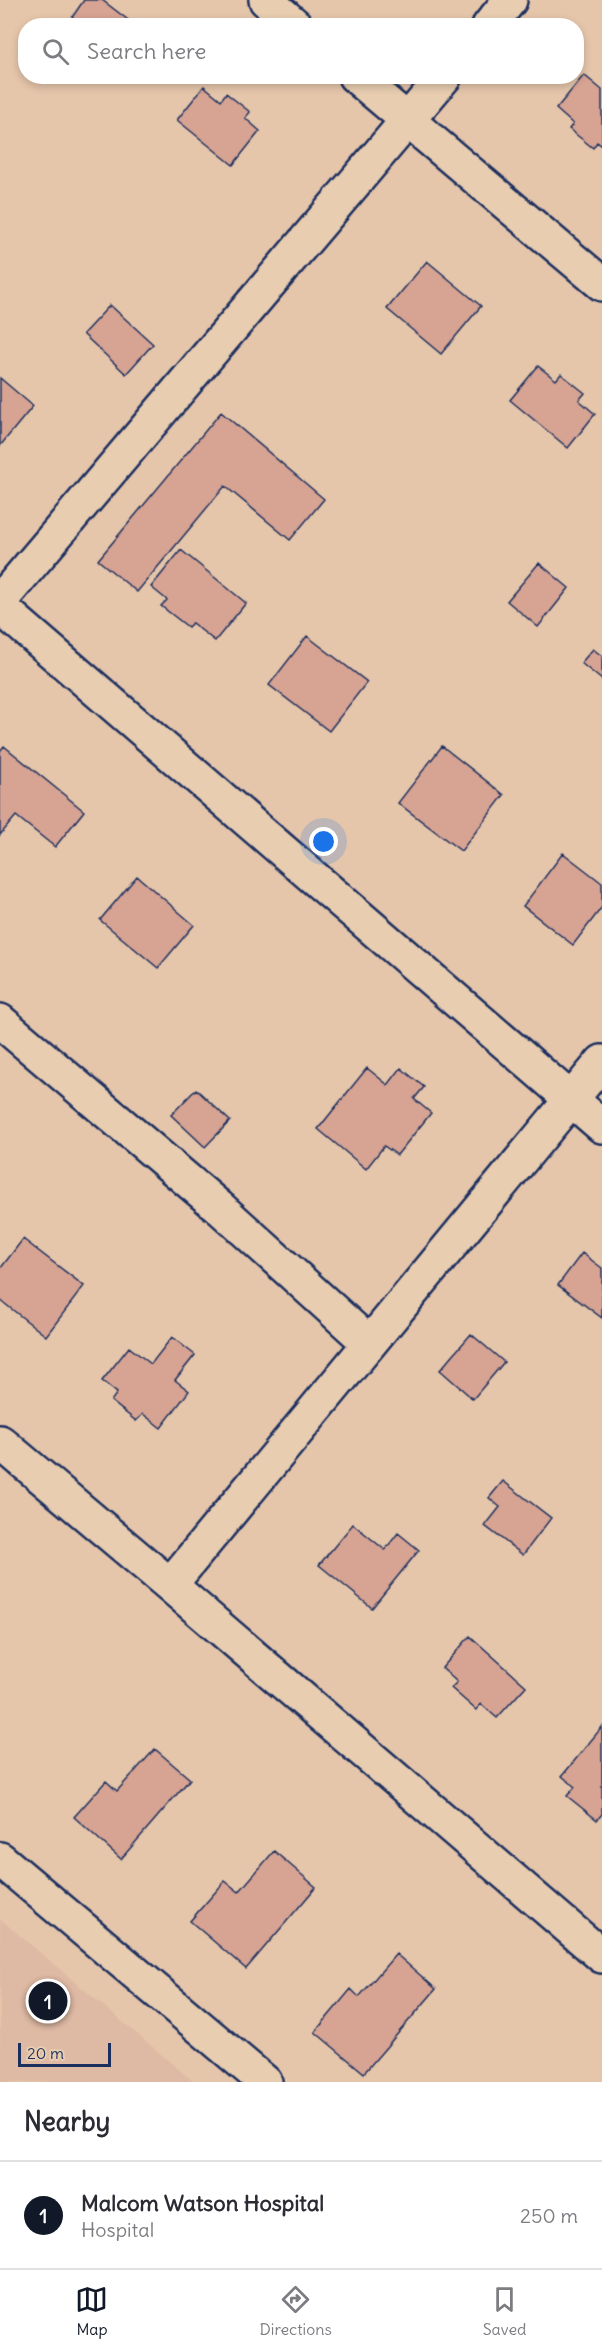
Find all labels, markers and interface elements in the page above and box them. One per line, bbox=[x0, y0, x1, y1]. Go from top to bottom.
search box bbox=[18, 18, 584, 84]
icon: search bbox=[39, 35, 72, 68]
text: Search here bbox=[87, 37, 206, 65]
your location bbox=[309, 827, 338, 856]
pin: 1 bbox=[28, 1978, 68, 2024]
scale bar bbox=[18, 2040, 111, 2068]
text: 20 m bbox=[27, 2043, 64, 2063]
text: Nearby bbox=[24, 2105, 110, 2138]
text: Malcom Watson Hospital bbox=[81, 2189, 324, 2217]
text: 1 bbox=[40, 2203, 47, 2228]
text: 250 m bbox=[520, 2203, 578, 2228]
text: Hospital bbox=[81, 2217, 154, 2242]
tab: Map bbox=[75, 2283, 108, 2339]
tab: Directions bbox=[259, 2283, 332, 2339]
tab: Saved bbox=[483, 2283, 527, 2339]

